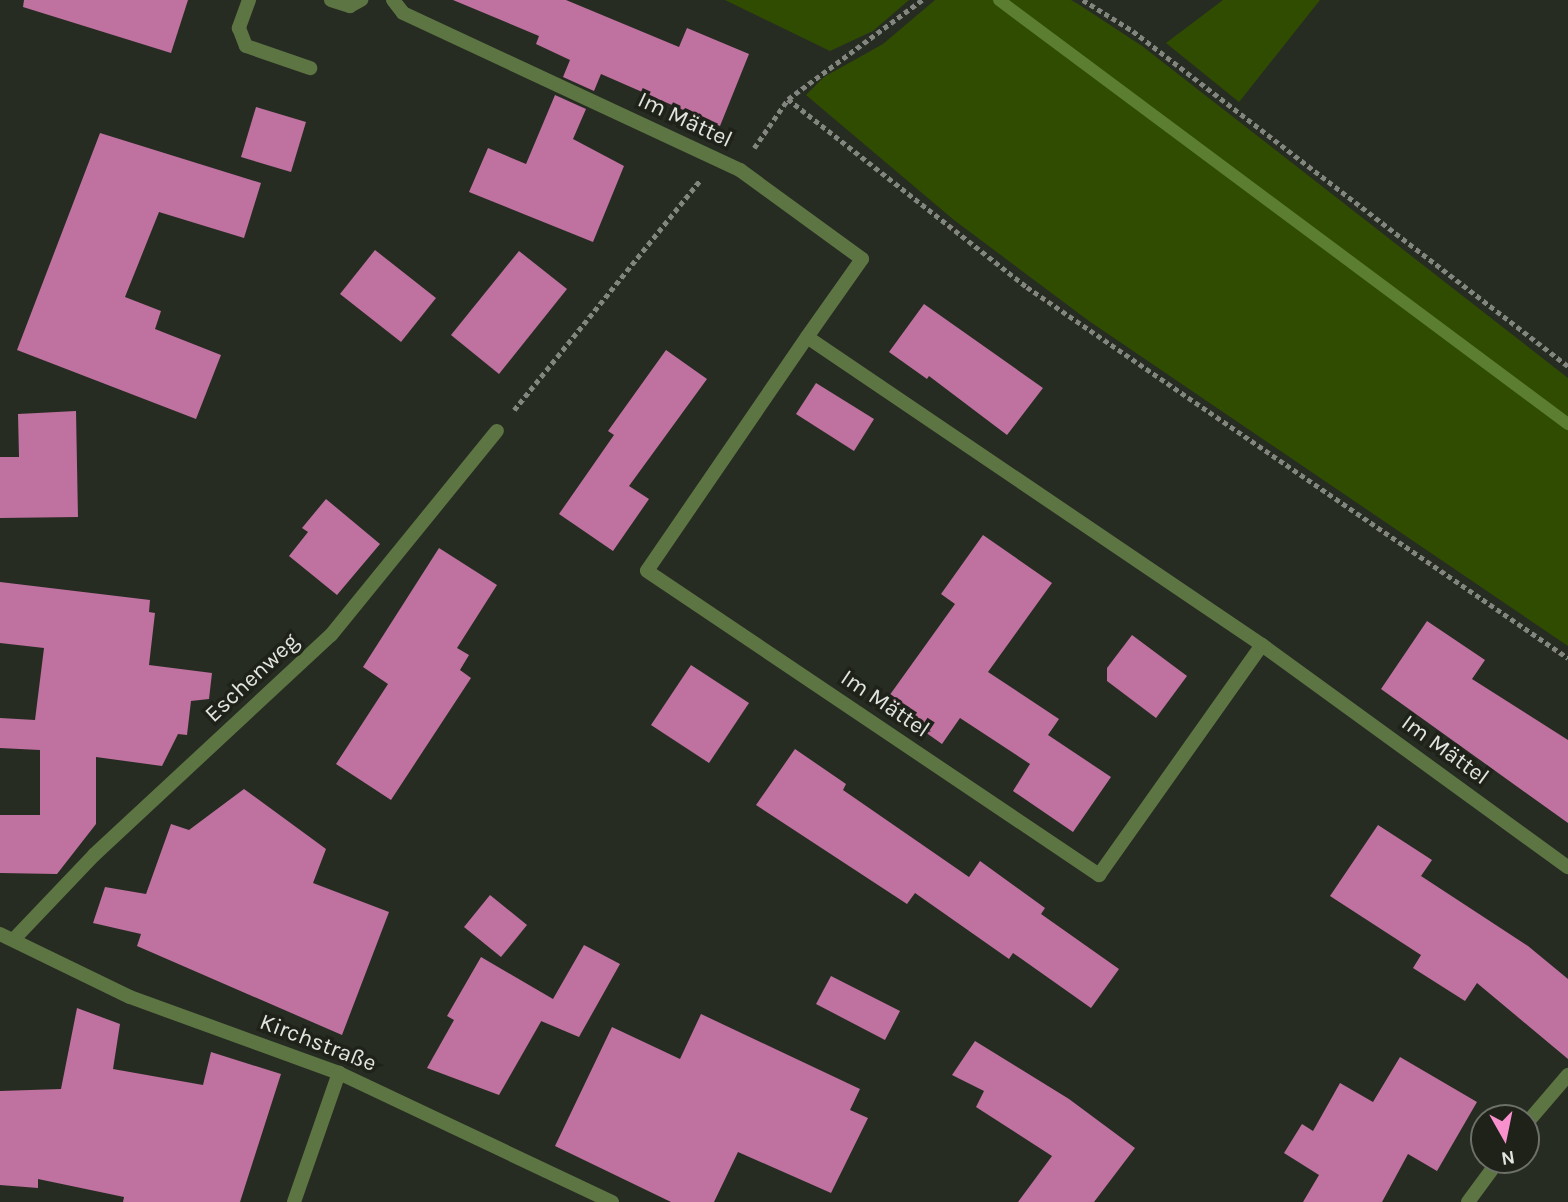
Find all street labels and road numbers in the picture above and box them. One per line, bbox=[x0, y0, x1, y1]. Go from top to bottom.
street label: Im Mättel bbox=[633, 86, 737, 154]
street label: Eschenweg bbox=[199, 628, 305, 728]
street label: Im Mättel bbox=[835, 664, 935, 744]
street label: Im Mättel bbox=[1396, 709, 1494, 791]
street label: Kirchstraße bbox=[256, 1008, 380, 1078]

